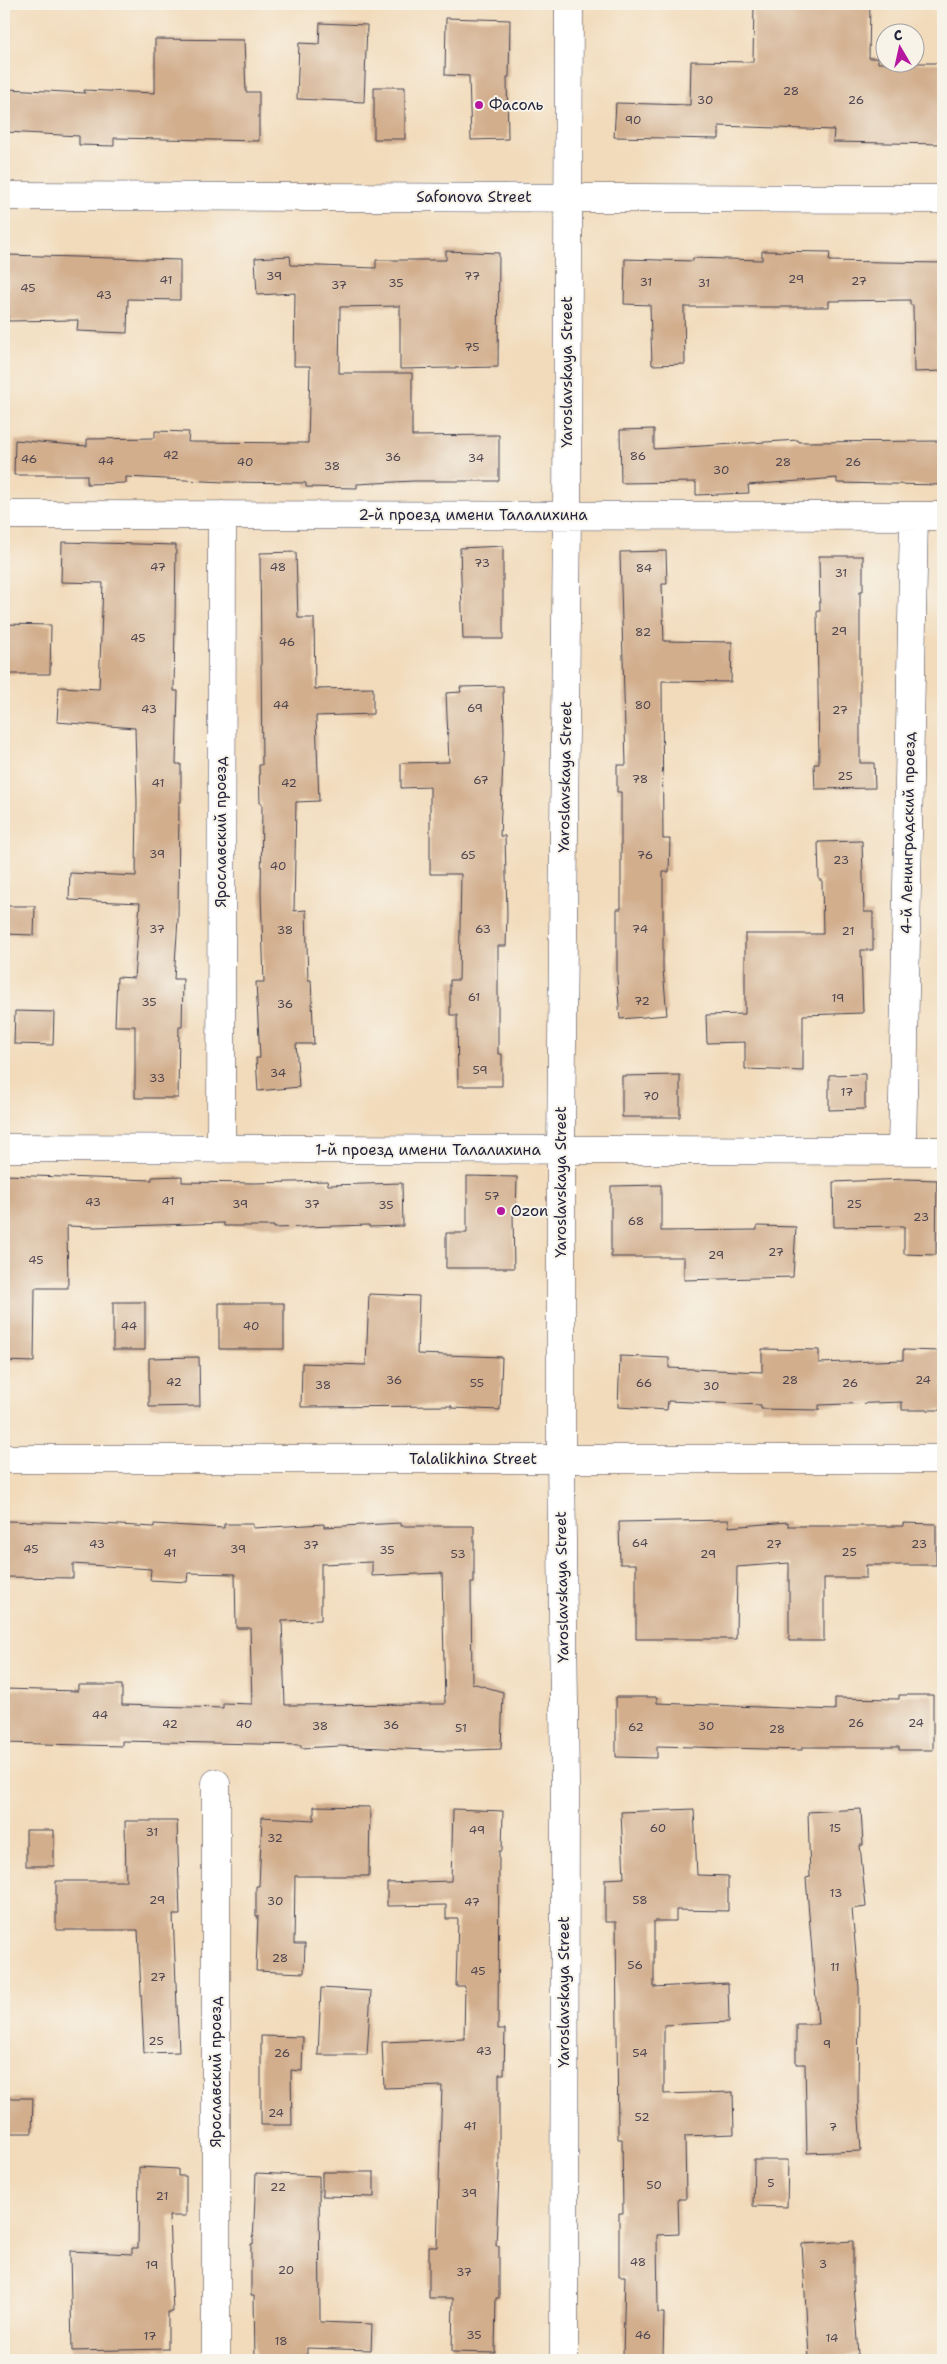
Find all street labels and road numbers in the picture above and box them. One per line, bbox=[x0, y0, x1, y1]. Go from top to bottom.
street label: Safonova Street bbox=[416, 187, 532, 207]
street label: Yaroslavskaya Street bbox=[557, 296, 577, 448]
street label: 2-й проезд имени Талалихина bbox=[358, 505, 588, 525]
street label: Yaroslavskaya Street bbox=[554, 701, 576, 853]
street label: 4-й Ленинградский проезд bbox=[896, 731, 920, 934]
street label: Ярославский проезд bbox=[211, 756, 231, 907]
street label: Yaroslavskaya Street bbox=[551, 1106, 571, 1258]
street label: 1-й проезд имени Талалихина bbox=[315, 1140, 541, 1160]
street label: Talalikhina Street bbox=[409, 1449, 537, 1469]
street label: Yaroslavskaya Street bbox=[551, 1511, 573, 1663]
street label: Yaroslavskaya Street bbox=[554, 1916, 574, 2068]
street label: Ярославский проезд bbox=[206, 1996, 226, 2147]

